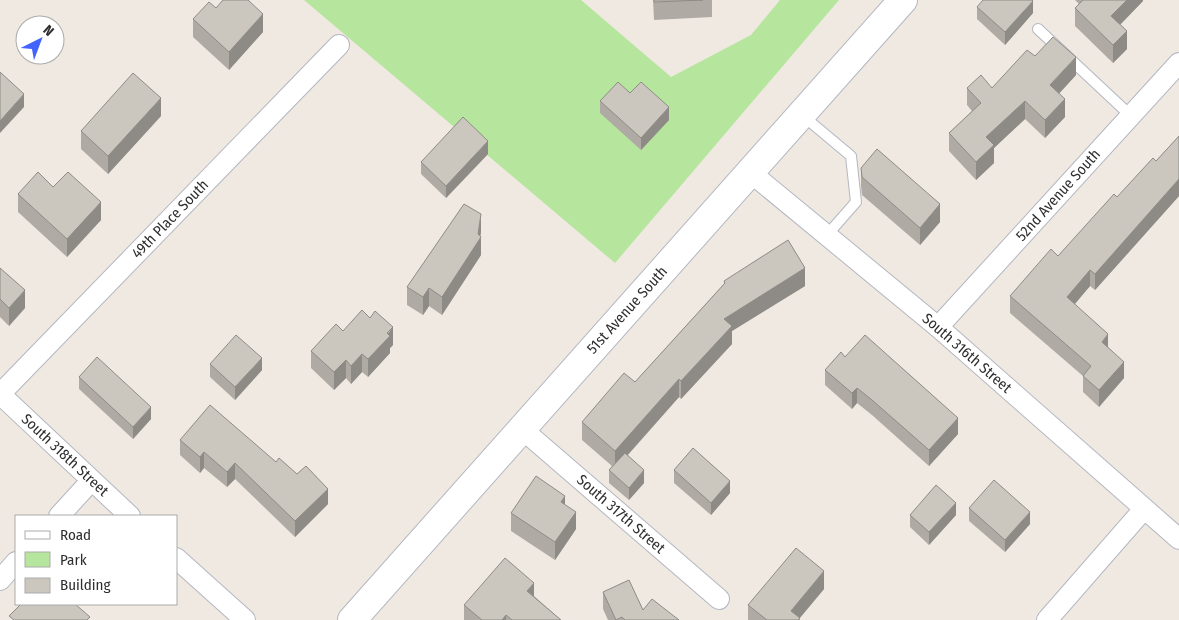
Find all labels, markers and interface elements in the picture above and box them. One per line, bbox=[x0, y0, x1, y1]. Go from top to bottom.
north arrow bbox=[15, 15, 65, 65]
text: N bbox=[40, 22, 57, 40]
street label: 52nd Avenue South bbox=[1012, 145, 1104, 245]
street label: 49th Place South bbox=[128, 176, 212, 262]
street label: 51st Avenue South bbox=[583, 263, 671, 357]
street label: South 316th Street bbox=[919, 309, 1015, 397]
street label: South 318th Street bbox=[18, 410, 112, 500]
street label: South 317th Street bbox=[573, 471, 669, 557]
legend bbox=[15, 515, 178, 605]
text: Road bbox=[60, 526, 91, 544]
text: Park bbox=[60, 551, 87, 569]
text: Building bbox=[60, 576, 111, 594]

